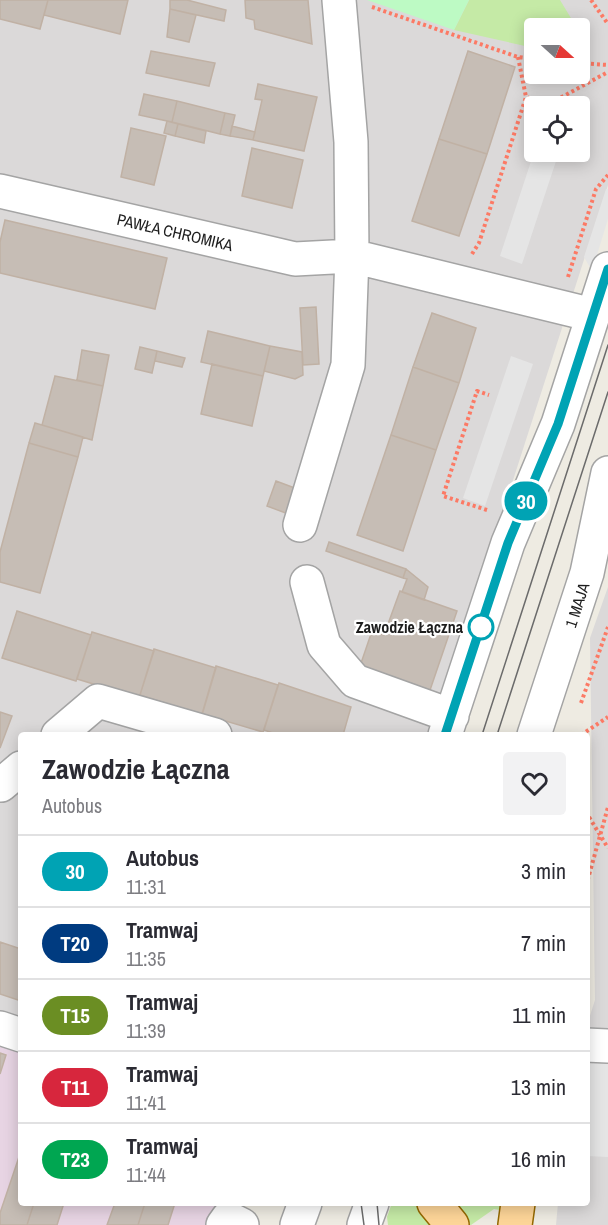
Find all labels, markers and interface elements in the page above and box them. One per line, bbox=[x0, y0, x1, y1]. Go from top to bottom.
north arrow bbox=[524, 18, 590, 84]
map controls bbox=[524, 18, 590, 162]
button: locate bbox=[524, 96, 590, 162]
street label: PAWŁA CHROMIKA bbox=[115, 208, 235, 256]
line badge: 30 bbox=[499, 482, 553, 520]
text: 30 bbox=[516, 487, 536, 516]
street label: 1 MAJA bbox=[559, 580, 595, 630]
marker: Zawodzie Łączna bbox=[468, 614, 494, 640]
place label: Zawodzie Łączna bbox=[356, 616, 464, 638]
text: Zawodzie Łączna bbox=[42, 750, 230, 788]
button: heart bbox=[503, 752, 566, 815]
text: Autobus bbox=[42, 792, 102, 819]
text: Autobus bbox=[126, 843, 199, 873]
text: 3 min bbox=[521, 856, 566, 886]
text: 30 bbox=[65, 857, 85, 886]
text: 11:31 bbox=[126, 873, 166, 900]
text: Tramwaj bbox=[126, 915, 198, 945]
text: 7 min bbox=[521, 928, 566, 958]
text: T20 bbox=[60, 929, 90, 958]
text: 11:35 bbox=[126, 945, 166, 972]
text: Tramwaj bbox=[126, 987, 198, 1017]
text: 11 min bbox=[512, 1000, 566, 1030]
text: T15 bbox=[60, 1001, 90, 1030]
text: 11:39 bbox=[126, 1017, 166, 1044]
text: Tramwaj bbox=[126, 1059, 198, 1089]
text: 13 min bbox=[511, 1072, 566, 1102]
text: T11 bbox=[61, 1073, 89, 1102]
text: 11:41 bbox=[126, 1089, 166, 1116]
text: Tramwaj bbox=[126, 1131, 198, 1161]
text: 16 min bbox=[511, 1144, 566, 1174]
text: T23 bbox=[60, 1145, 90, 1174]
text: 11:44 bbox=[126, 1161, 166, 1188]

